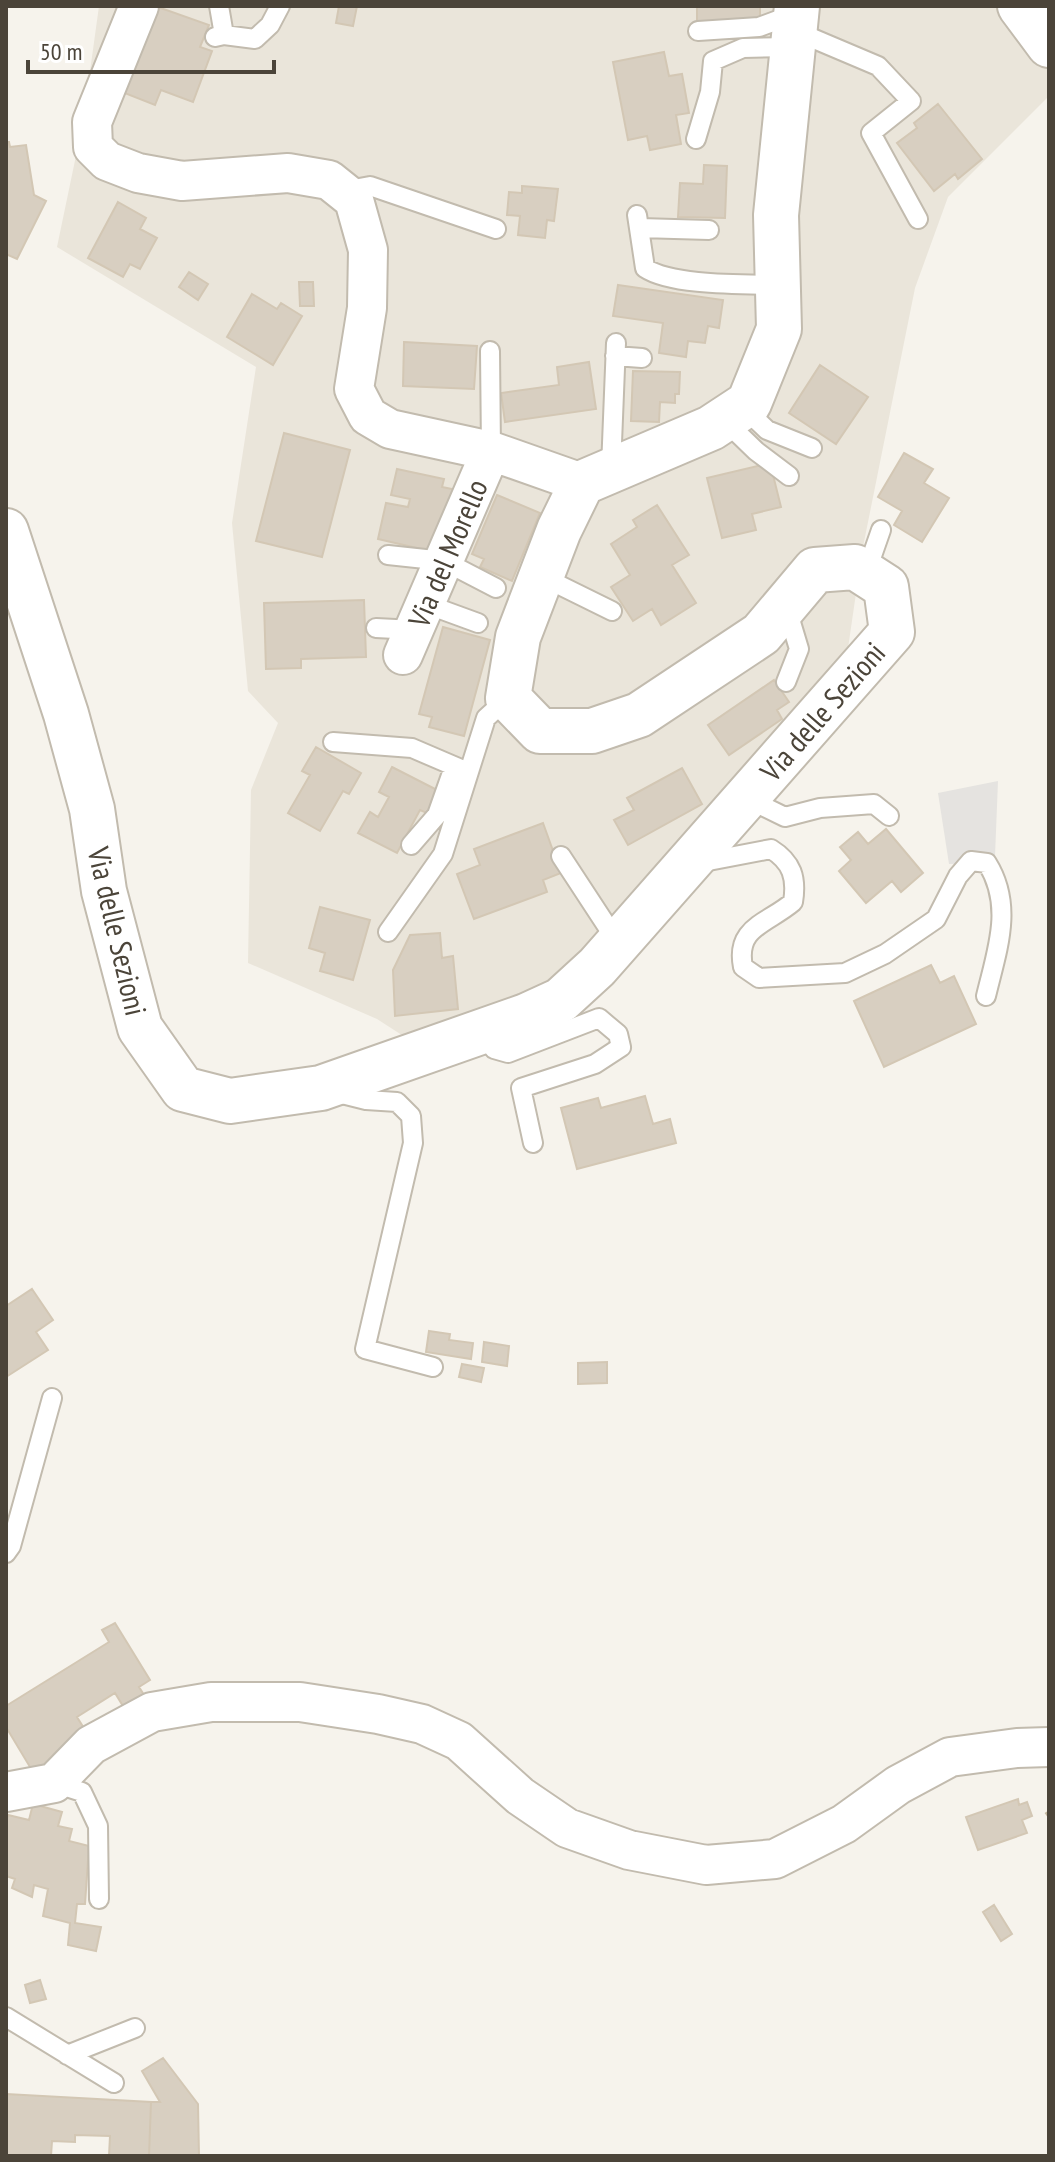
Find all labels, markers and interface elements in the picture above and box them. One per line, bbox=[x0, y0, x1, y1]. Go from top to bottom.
scale bar bbox=[28, 24, 274, 74]
text: 50 m bbox=[40, 36, 82, 67]
street label: Via del Morello bbox=[398, 473, 496, 634]
street label: Via delle Sezioni bbox=[750, 633, 893, 789]
street label: Via delle Sezioni bbox=[79, 842, 156, 1019]

